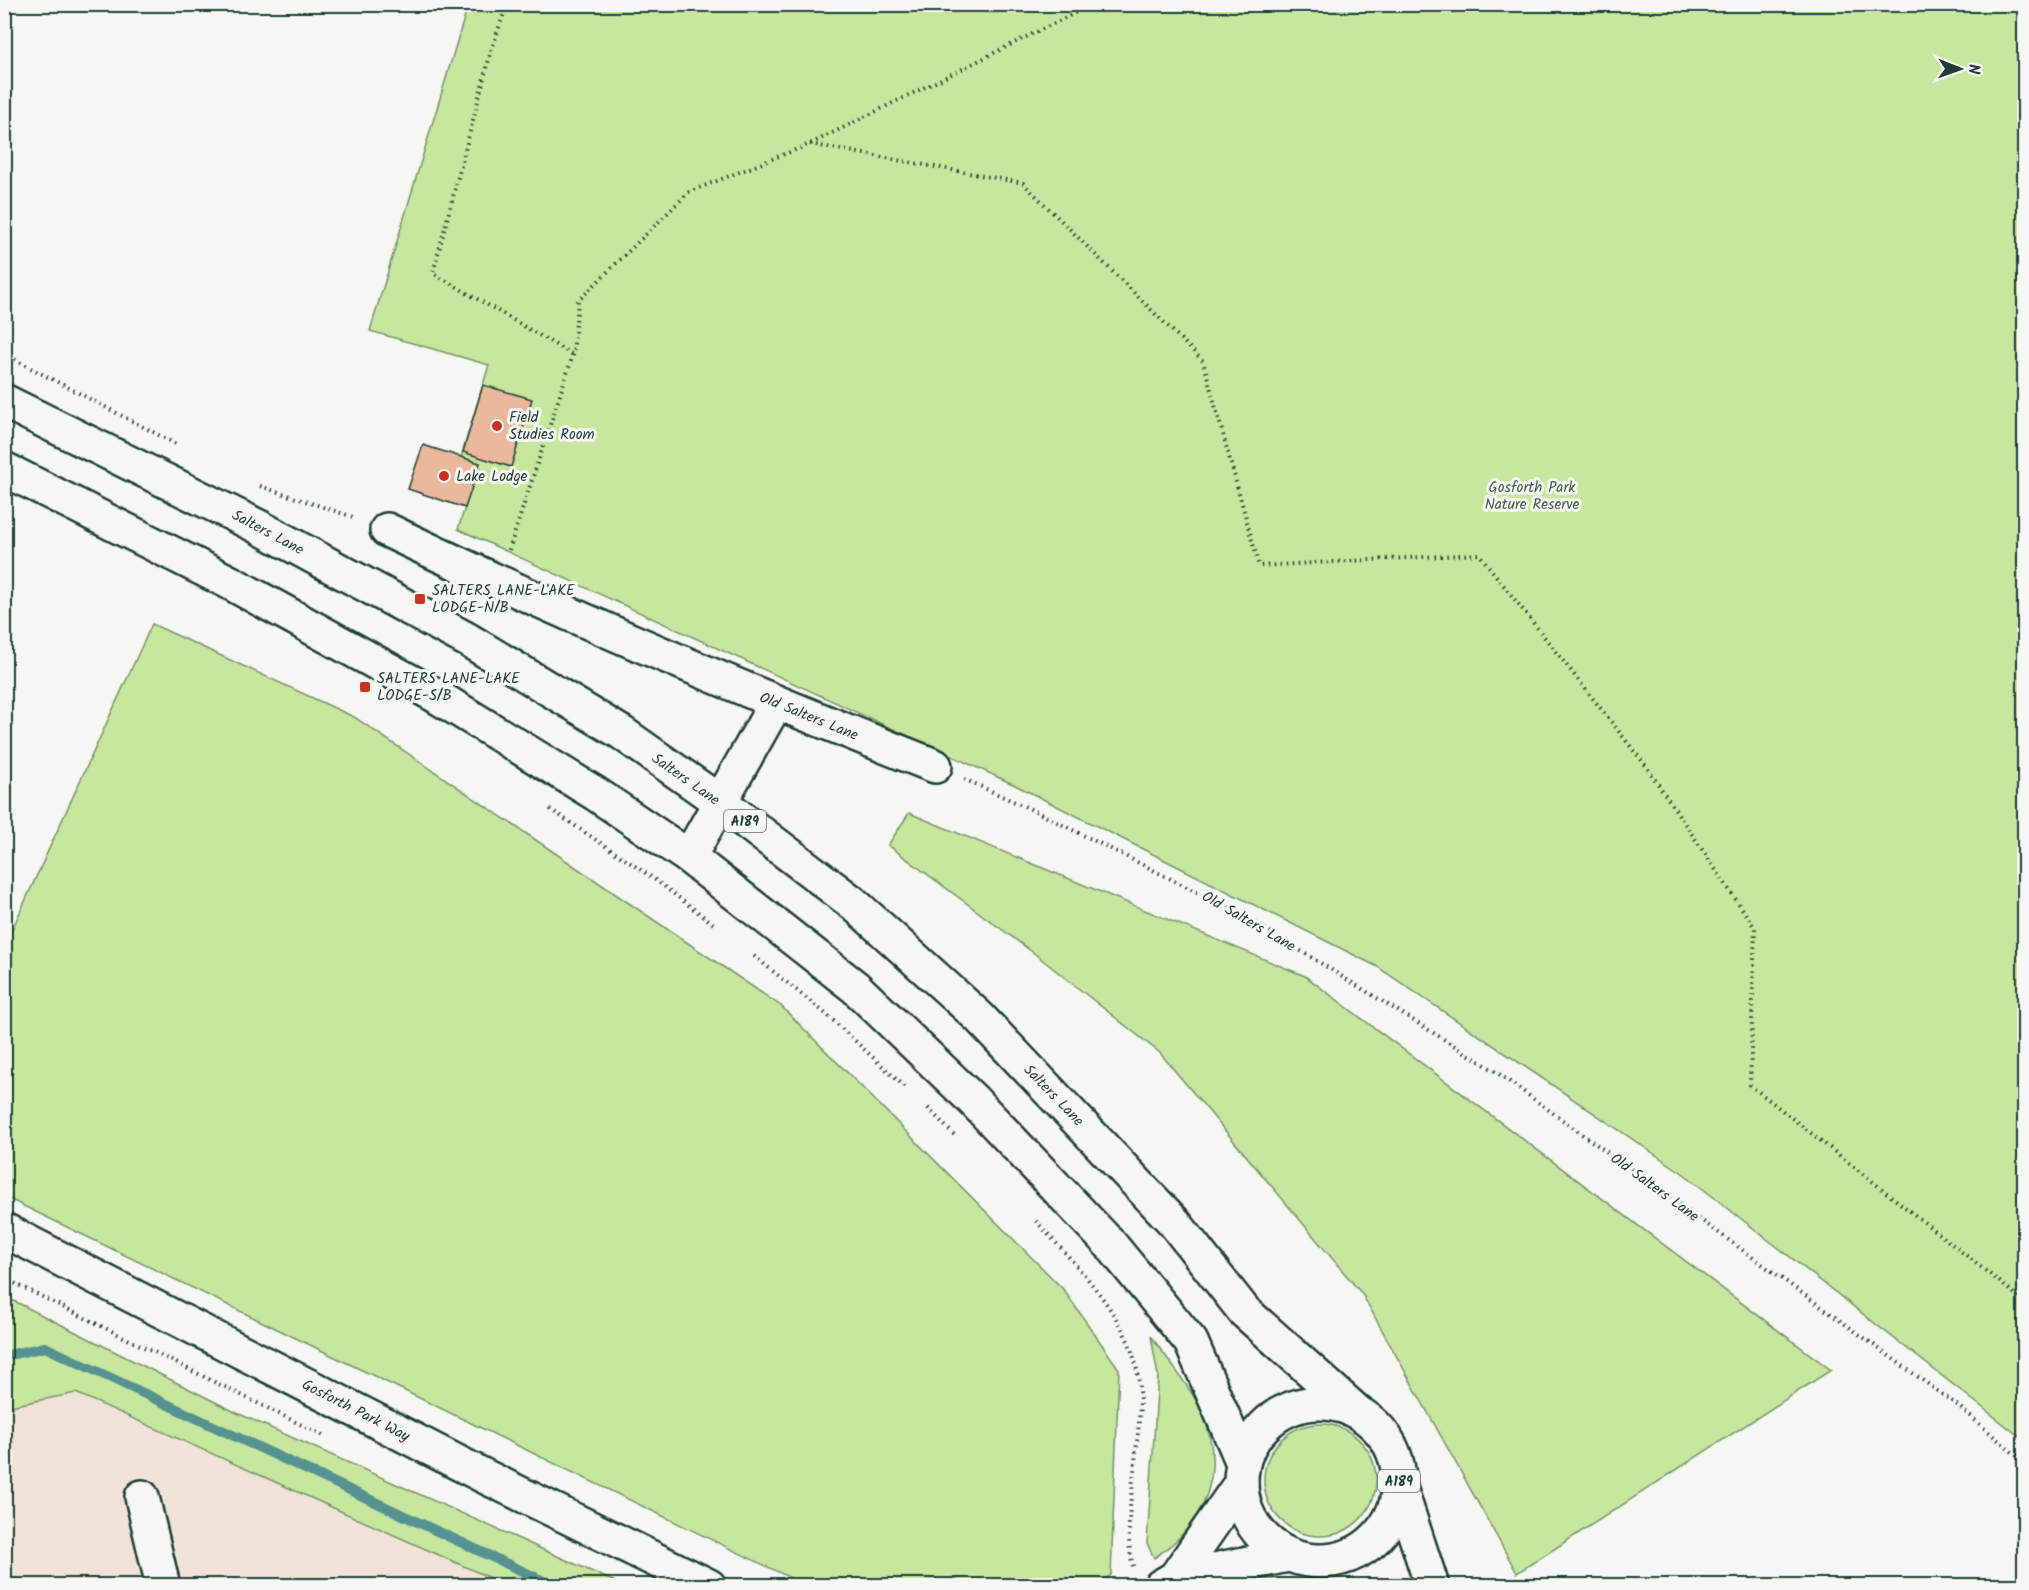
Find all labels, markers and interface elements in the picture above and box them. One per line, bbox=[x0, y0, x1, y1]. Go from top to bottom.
north arrow bbox=[1930, 39, 1990, 99]
text: N bbox=[1961, 64, 1986, 75]
place label: Field Studies Room bbox=[509, 406, 595, 447]
marker: Field Studies Room bbox=[490, 419, 504, 433]
place label: Lake Lodge bbox=[456, 465, 528, 489]
marker: Lake Lodge bbox=[437, 469, 451, 483]
park label: Gosforth Park Nature Reserve bbox=[1485, 476, 1580, 517]
street label: Salters Lane bbox=[227, 504, 308, 562]
place label: SALTERS LANE-LAKE LODGE-N/B bbox=[432, 579, 576, 620]
marker: SALTERS LANE-LAKE LODGE-N/B bbox=[413, 592, 427, 606]
place label: SALTERS LANE-LAKE LODGE-S/B bbox=[377, 667, 521, 708]
marker: SALTERS LANE-LAKE LODGE-S/B bbox=[358, 680, 372, 694]
street label: Old Salters Lane bbox=[755, 686, 862, 748]
street label: Salters Lane bbox=[646, 747, 725, 812]
road number: A189 bbox=[724, 810, 766, 832]
street label: Old Salters Lane bbox=[1197, 885, 1300, 959]
street label: Salters Lane bbox=[1017, 1059, 1089, 1132]
street label: Old Salters Lane bbox=[1605, 1147, 1704, 1229]
street label: Gosforth Park Way bbox=[297, 1373, 415, 1449]
road number: A189 bbox=[1378, 1470, 1420, 1492]

